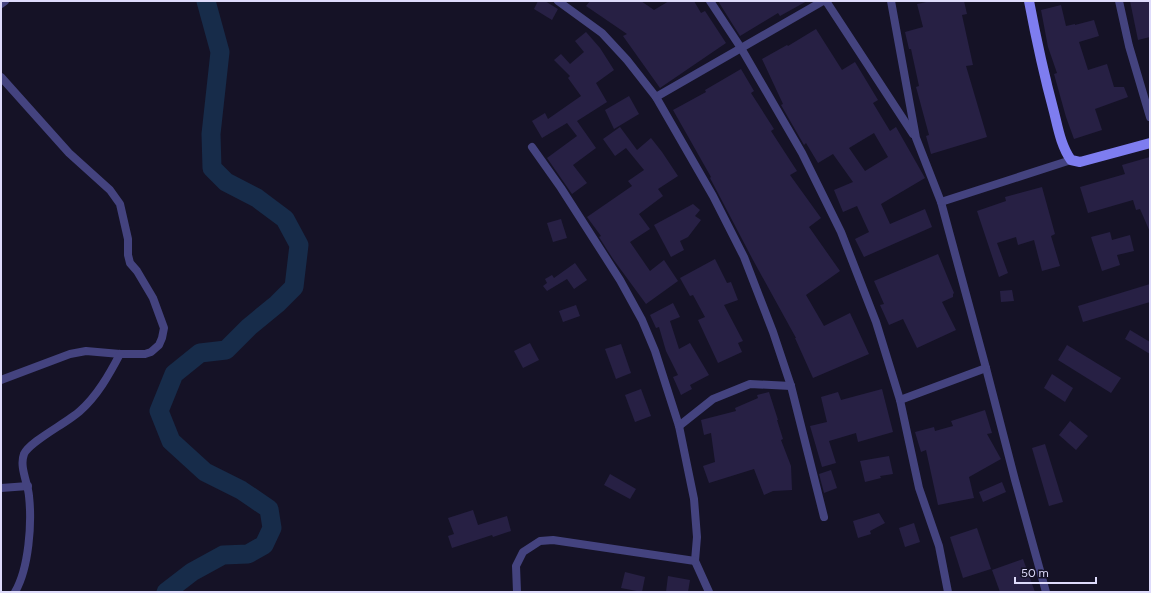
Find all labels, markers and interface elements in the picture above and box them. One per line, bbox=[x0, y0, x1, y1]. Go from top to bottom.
scale bar bbox=[1015, 559, 1096, 585]
text: 50 m bbox=[1021, 566, 1049, 580]

